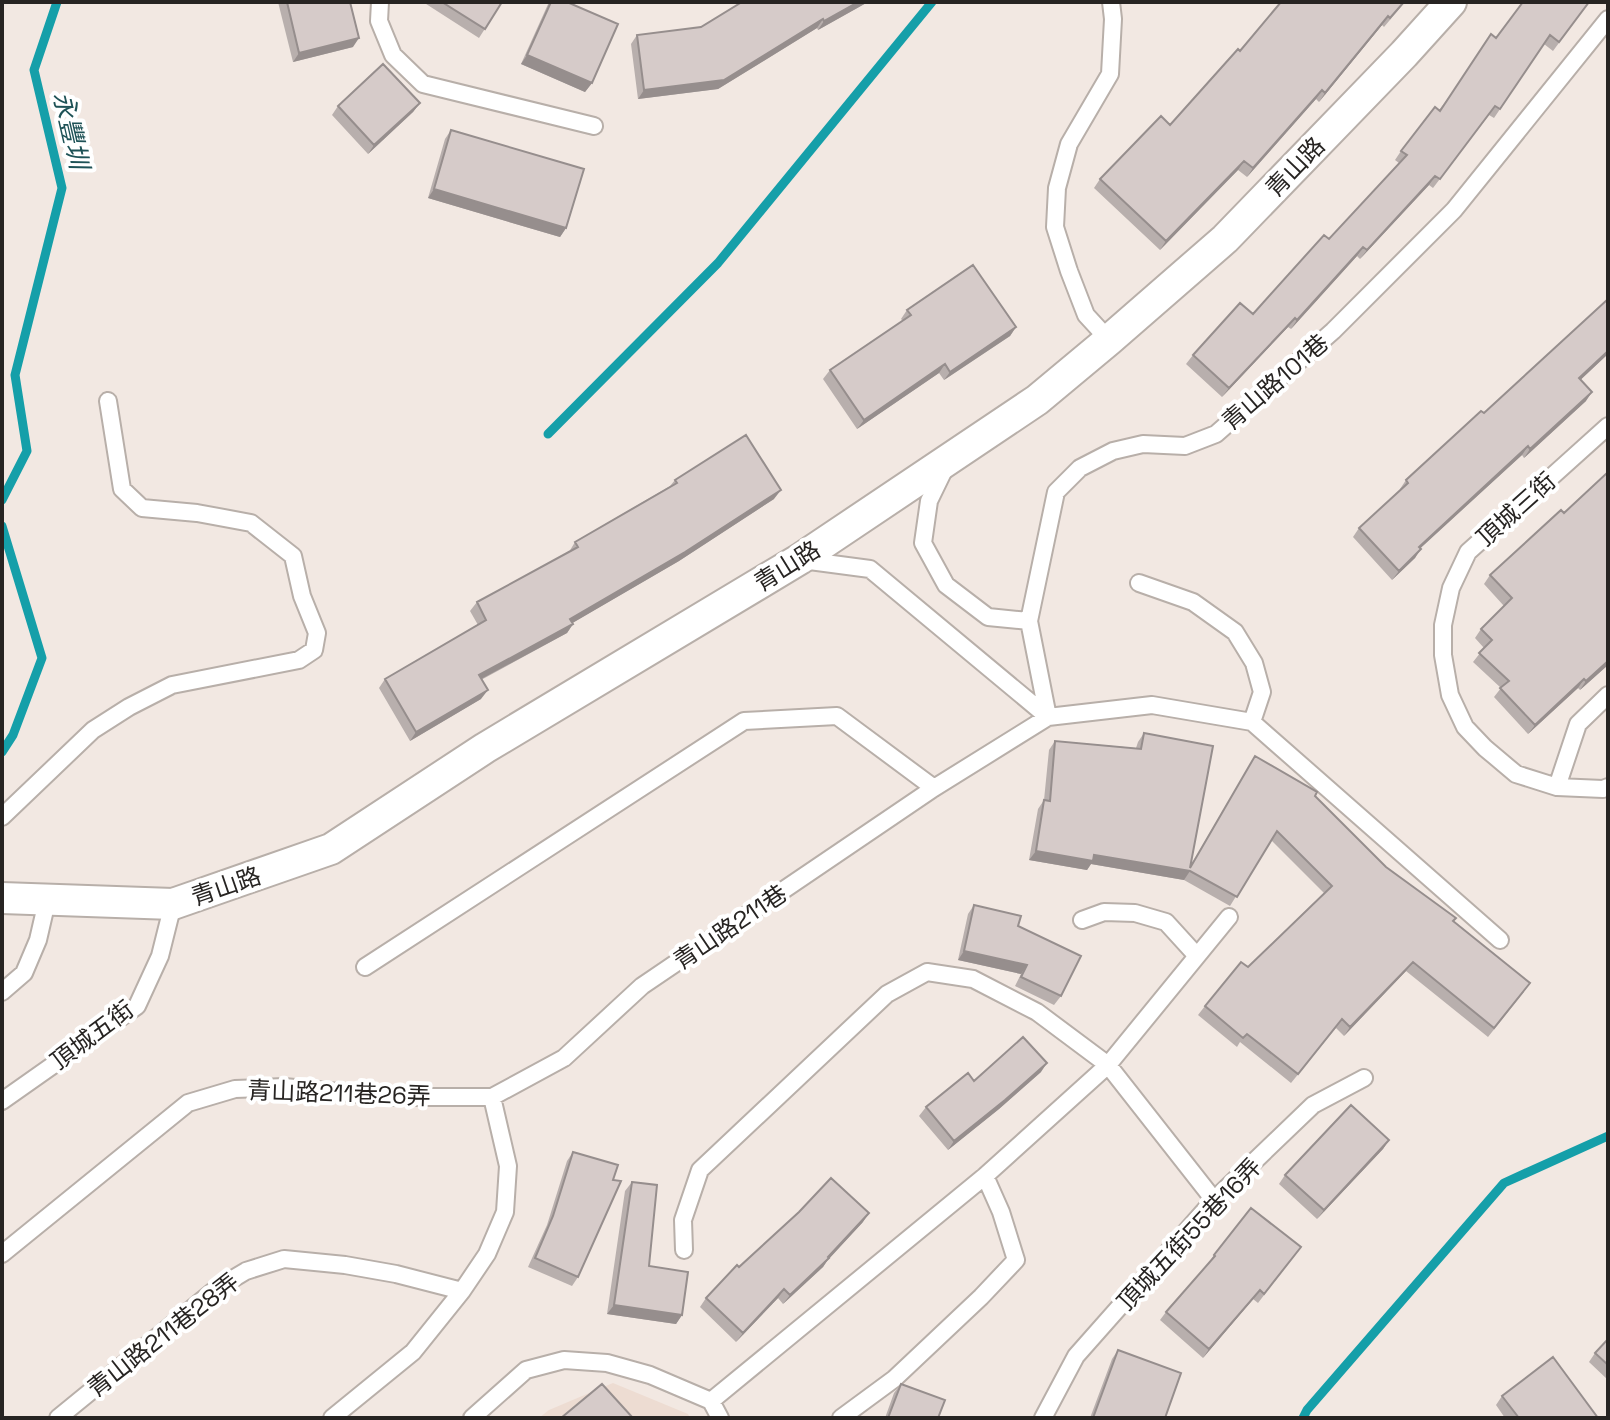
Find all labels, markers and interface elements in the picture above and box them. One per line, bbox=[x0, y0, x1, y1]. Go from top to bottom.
water label: 永豐圳 bbox=[46, 88, 97, 176]
street label: 青山路 bbox=[1259, 130, 1331, 204]
street label: 青山路101巷 bbox=[1215, 327, 1335, 437]
street label: 頂城三街 bbox=[1470, 465, 1562, 553]
street label: 青山路 bbox=[748, 534, 826, 598]
street label: 青山路 bbox=[187, 860, 265, 912]
street label: 青山路211巷 bbox=[667, 878, 793, 976]
street label: 頂城五街 bbox=[44, 994, 140, 1076]
street label: 青山路211巷26弄 bbox=[247, 1074, 431, 1112]
street label: 頂城五街55巷16弄 bbox=[1110, 1151, 1268, 1317]
street label: 青山路211巷28弄 bbox=[81, 1266, 245, 1404]

